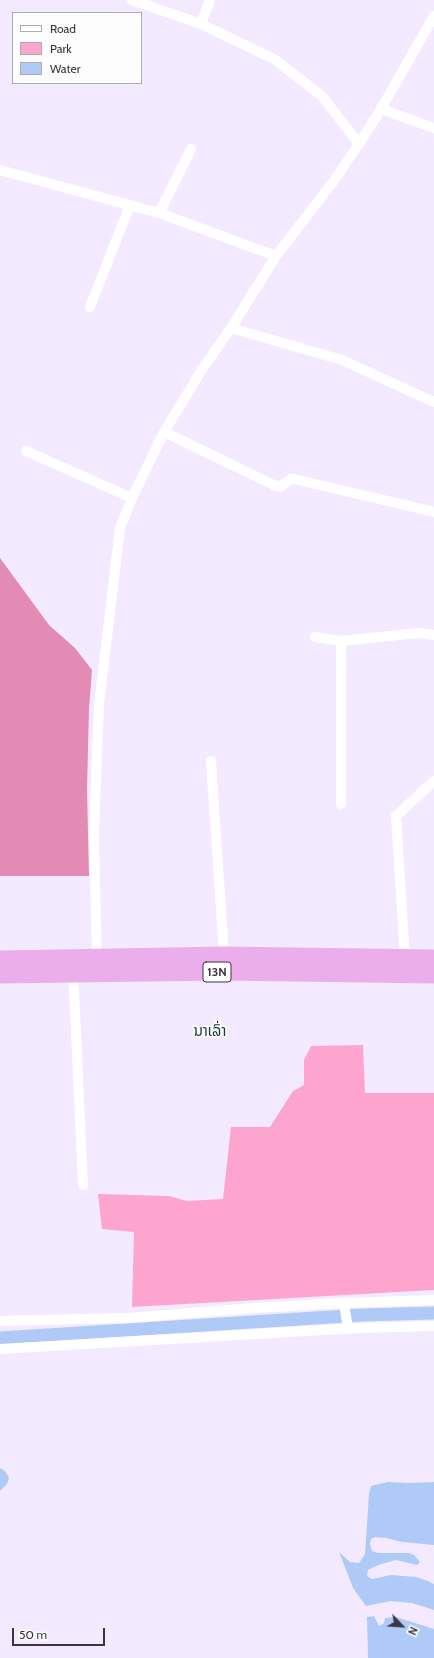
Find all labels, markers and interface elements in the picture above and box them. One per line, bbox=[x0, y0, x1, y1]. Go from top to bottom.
legend bbox=[12, 12, 142, 84]
text: Road bbox=[50, 21, 76, 36]
text: Park bbox=[50, 41, 72, 56]
text: Water bbox=[50, 61, 80, 76]
road number: 13N bbox=[203, 962, 231, 982]
district label: ນາເລົ່າ bbox=[194, 1023, 226, 1041]
north arrow bbox=[382, 1606, 422, 1646]
scale bar bbox=[14, 1620, 107, 1646]
text: N bbox=[405, 1625, 421, 1638]
text: 50 m bbox=[19, 1627, 47, 1642]

